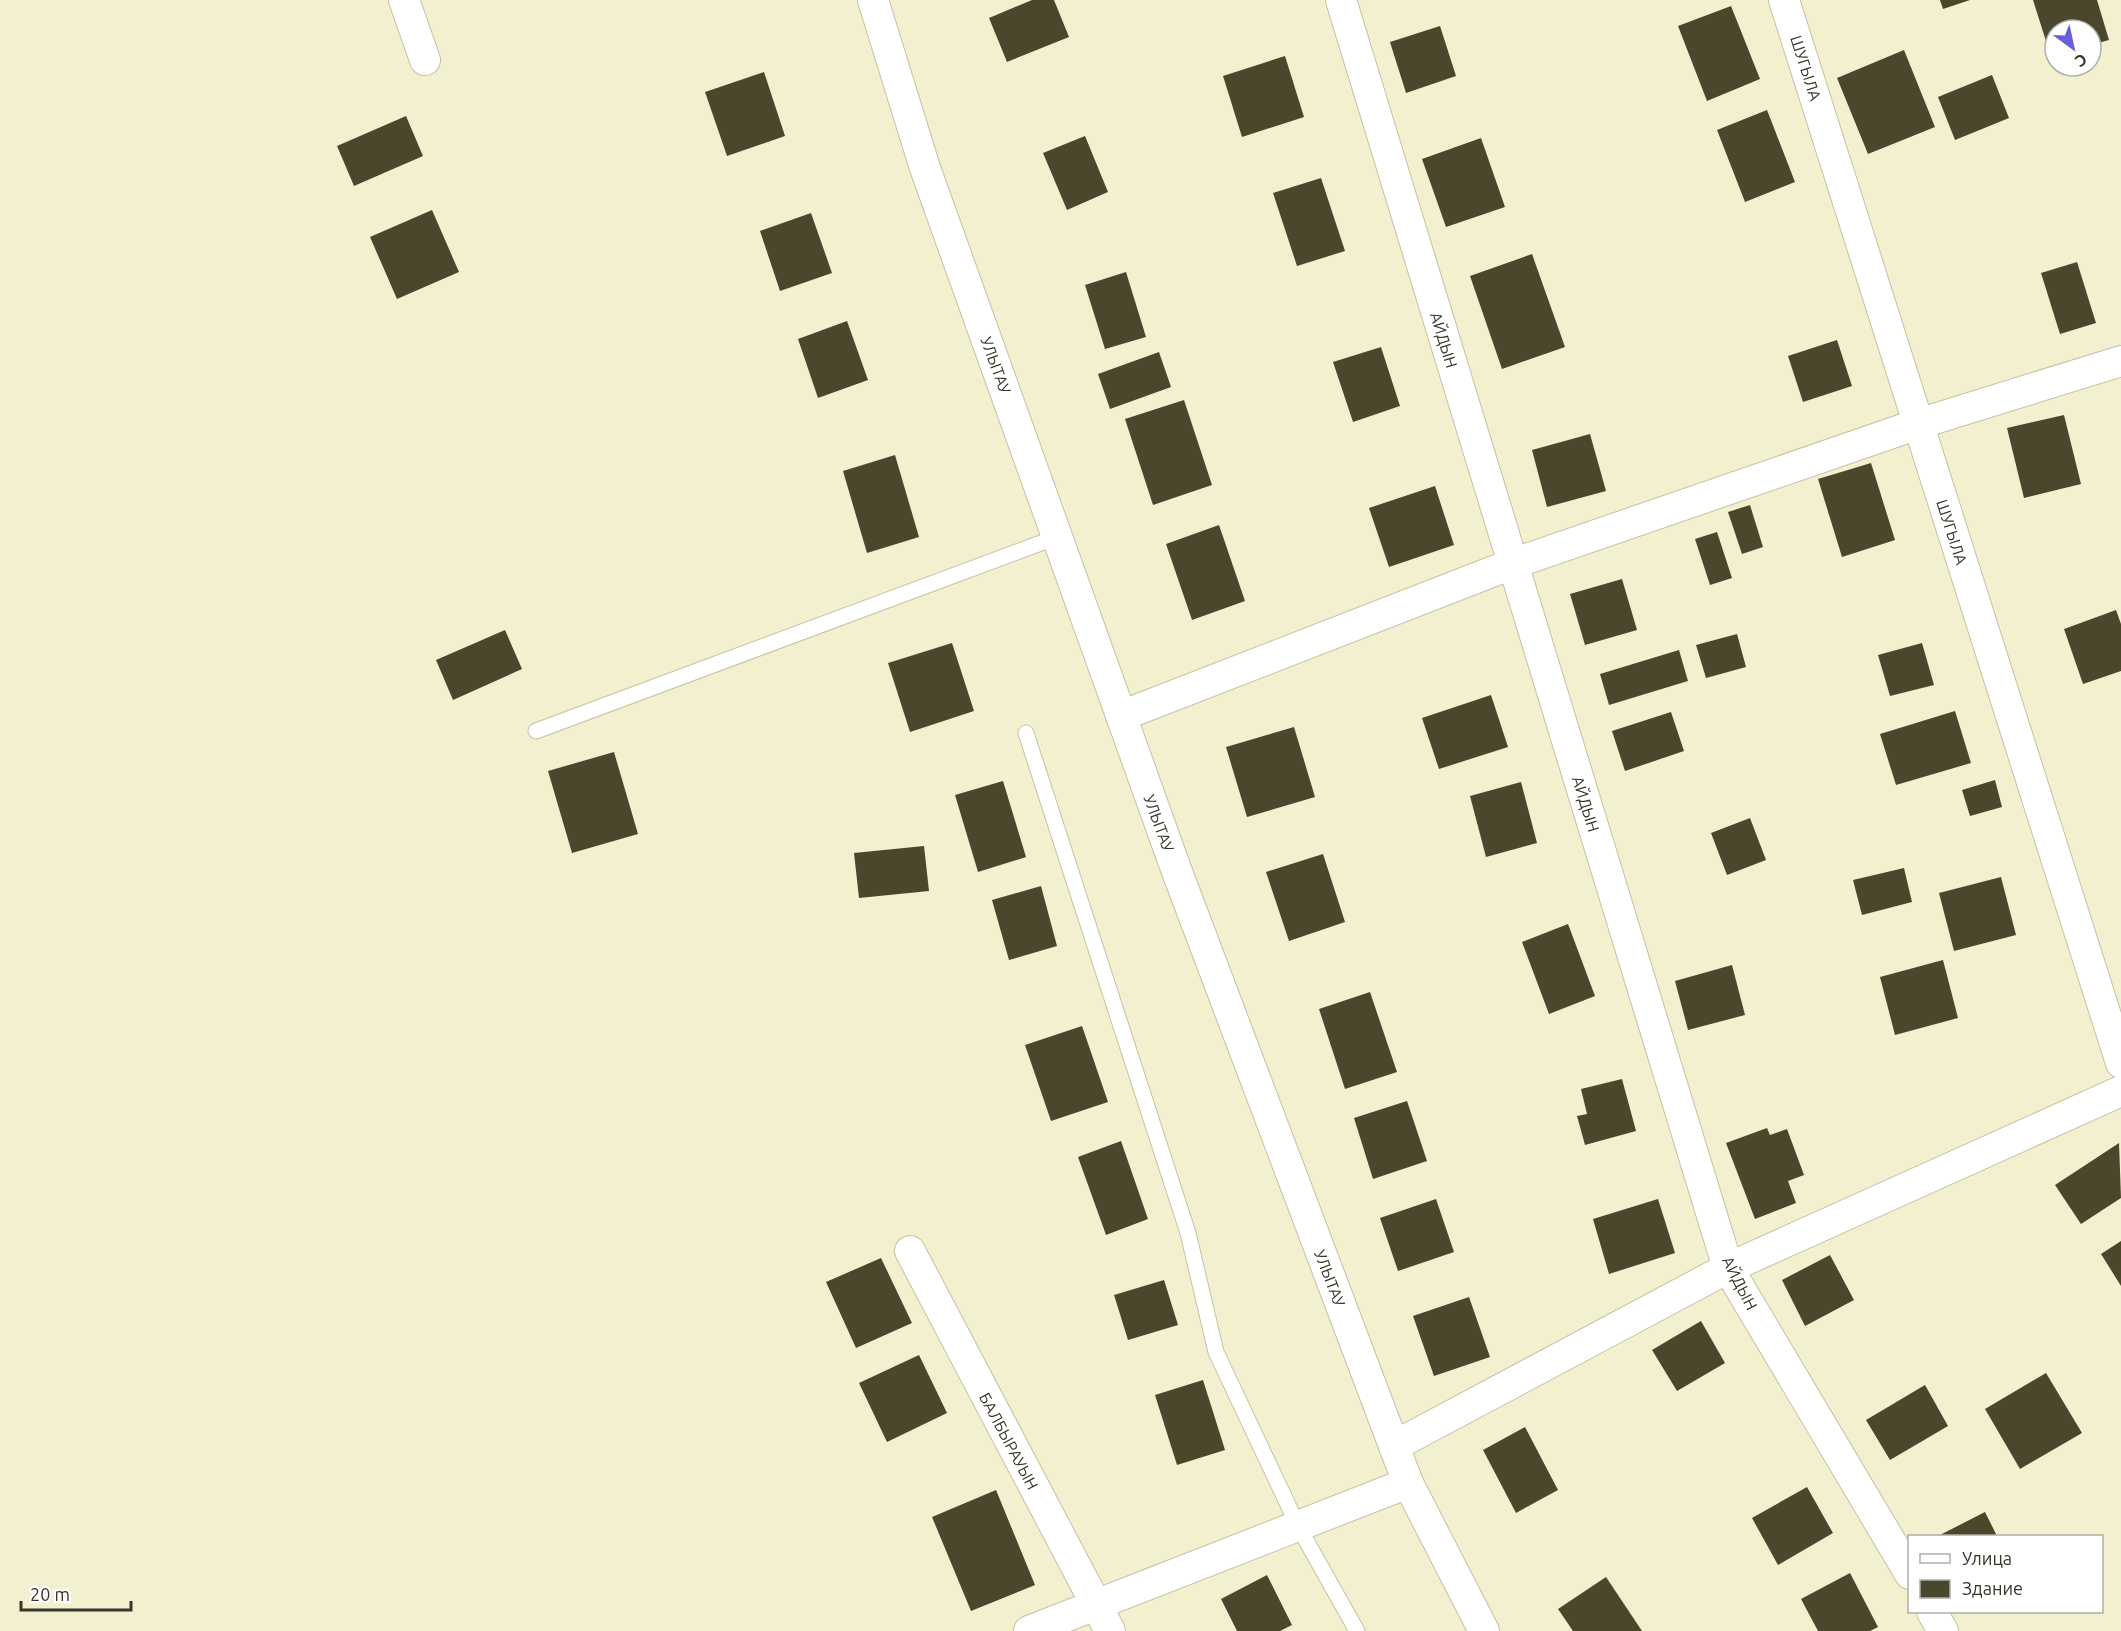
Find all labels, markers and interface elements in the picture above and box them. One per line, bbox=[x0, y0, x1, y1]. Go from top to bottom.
north arrow bbox=[2043, 18, 2103, 78]
street label: ШУГЫЛА bbox=[1787, 33, 1825, 103]
text: С bbox=[2072, 50, 2090, 71]
street label: АЙДЫН bbox=[1427, 310, 1462, 370]
street label: УЛЫТАУ bbox=[977, 334, 1015, 396]
street label: ШУГЫЛА bbox=[1933, 497, 1971, 567]
street label: АЙДЫН bbox=[1569, 774, 1604, 834]
street label: УЛЫТАУ bbox=[1140, 792, 1178, 854]
street label: УЛЫТАУ bbox=[1311, 1247, 1349, 1309]
street label: АЙДЫН bbox=[1719, 1253, 1762, 1313]
street label: БАЛБЫРАУЫН bbox=[976, 1390, 1042, 1492]
legend bbox=[1908, 1535, 2103, 1613]
text: Улица bbox=[1962, 1548, 2012, 1568]
scale bar bbox=[21, 1574, 130, 1612]
text: Здание bbox=[1962, 1578, 2023, 1598]
text: 20 m bbox=[30, 1584, 70, 1604]

